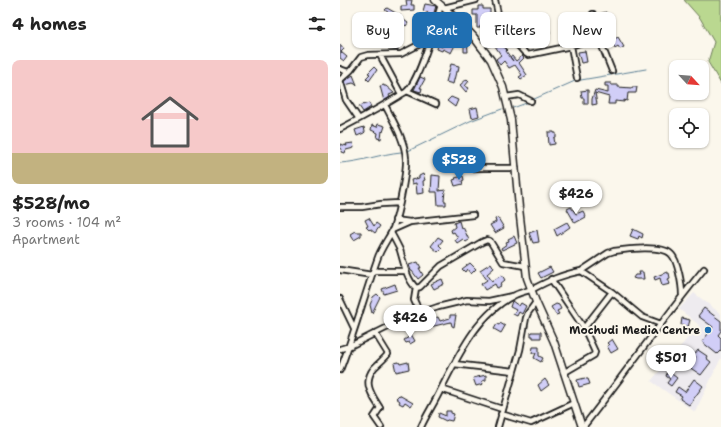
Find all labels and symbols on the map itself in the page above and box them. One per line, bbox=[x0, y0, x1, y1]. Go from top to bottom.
north arrow bbox=[669, 60, 709, 100]
pin: $528 bbox=[435, 147, 483, 181]
pin: $426 bbox=[552, 181, 600, 215]
pin: $426 bbox=[386, 305, 434, 339]
place label: Mochudi Media Centre bbox=[569, 323, 700, 338]
marker: Mochudi Media Centre bbox=[703, 325, 713, 335]
pin: $501 bbox=[647, 345, 695, 379]

